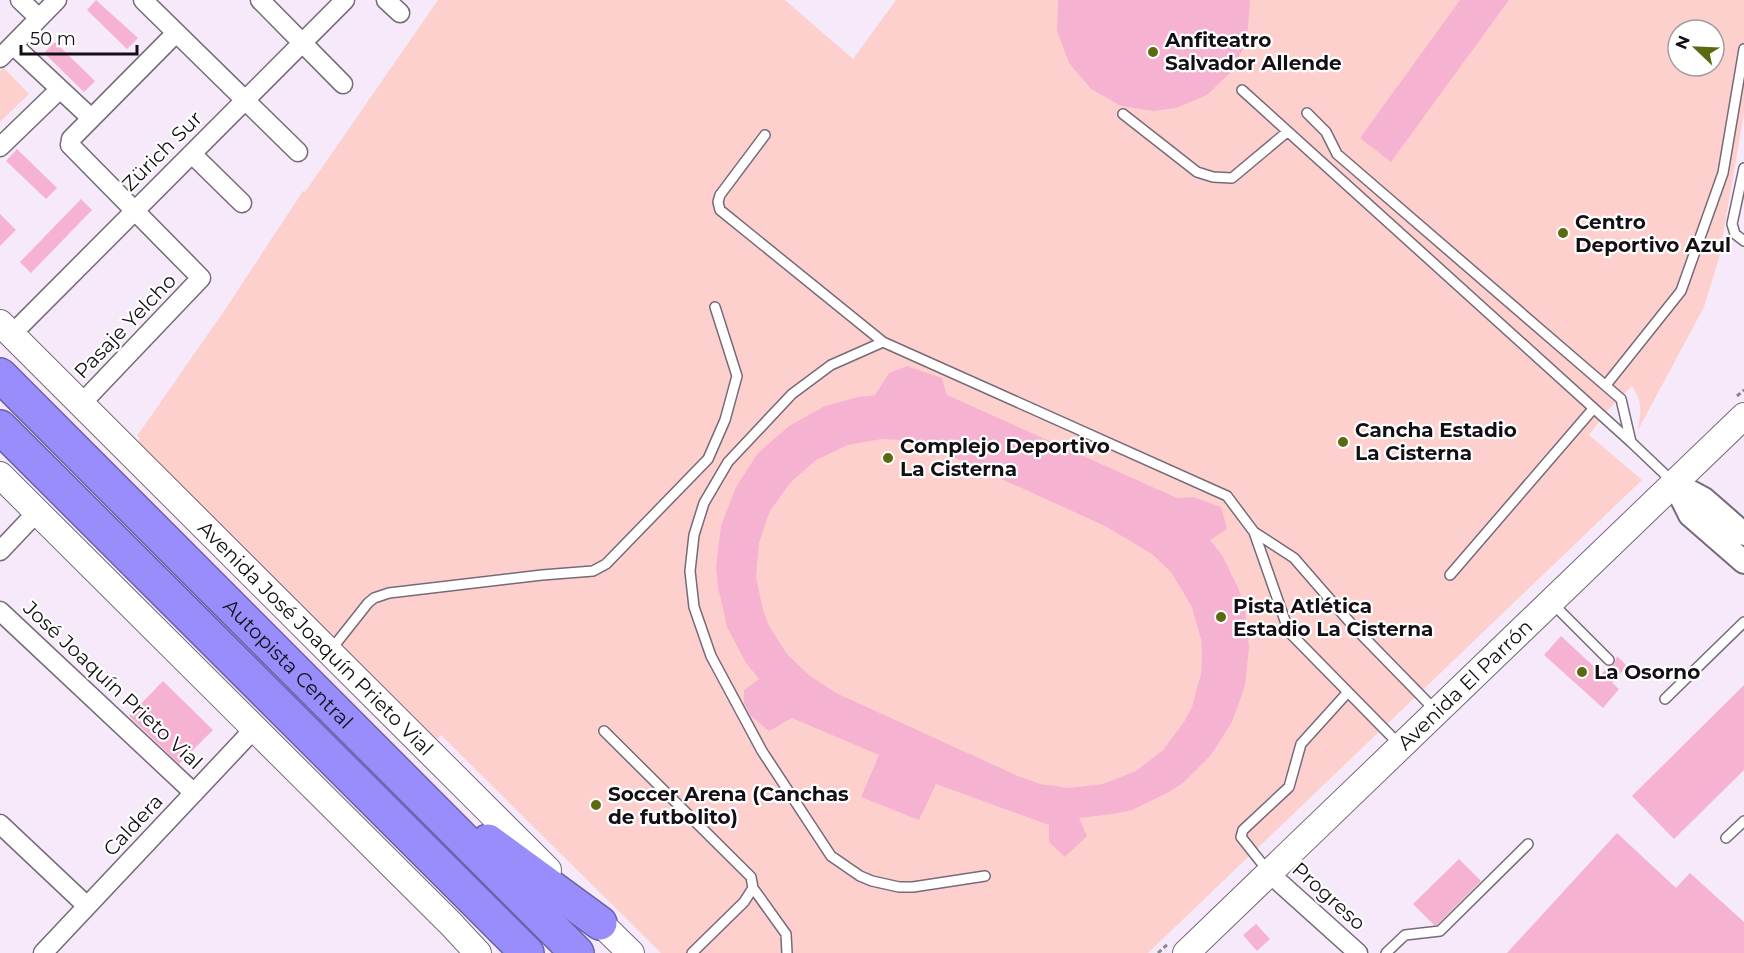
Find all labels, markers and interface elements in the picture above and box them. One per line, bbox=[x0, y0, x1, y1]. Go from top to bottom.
scale bar bbox=[21, 18, 136, 56]
north arrow bbox=[1666, 18, 1726, 78]
text: 50 m bbox=[30, 28, 76, 50]
place label: Anfiteatro Salvador Allende bbox=[1164, 28, 1342, 75]
text: N bbox=[1671, 33, 1694, 52]
marker: Anfiteatro Salvador Allende bbox=[1146, 45, 1160, 59]
street label: Zürich Sur bbox=[117, 106, 207, 196]
place label: Centro Deportivo Azul bbox=[1575, 210, 1731, 257]
marker: Centro Deportivo Azul bbox=[1556, 226, 1570, 240]
street label: Pasaje Yelcho bbox=[69, 269, 181, 383]
place label: Cancha Estadio La Cisterna bbox=[1355, 418, 1517, 465]
place label: Complejo Deportivo La Cisterna bbox=[900, 434, 1110, 481]
marker: Cancha Estadio La Cisterna bbox=[1336, 435, 1350, 449]
marker: Complejo Deportivo La Cisterna bbox=[881, 451, 895, 465]
street label: Avenida José Joaquín Prieto Vial bbox=[193, 516, 438, 760]
street label: Autopista Central bbox=[219, 594, 358, 734]
place label: Pista Atlética Estadio La Cisterna bbox=[1233, 594, 1433, 641]
street label: José Joaquín Prieto Vial bbox=[18, 595, 207, 774]
marker: Pista Atlética Estadio La Cisterna bbox=[1214, 610, 1228, 624]
street label: Avenida El Parrón bbox=[1393, 614, 1537, 755]
place label: La Osorno bbox=[1594, 660, 1700, 684]
marker: La Osorno bbox=[1575, 665, 1589, 679]
place label: Soccer Arena (Canchas de futbolito) bbox=[608, 782, 849, 829]
street label: Caldera bbox=[98, 789, 168, 861]
marker: Soccer Arena (Canchas de futbolito) bbox=[589, 798, 603, 812]
street label: Progreso bbox=[1288, 857, 1370, 935]

